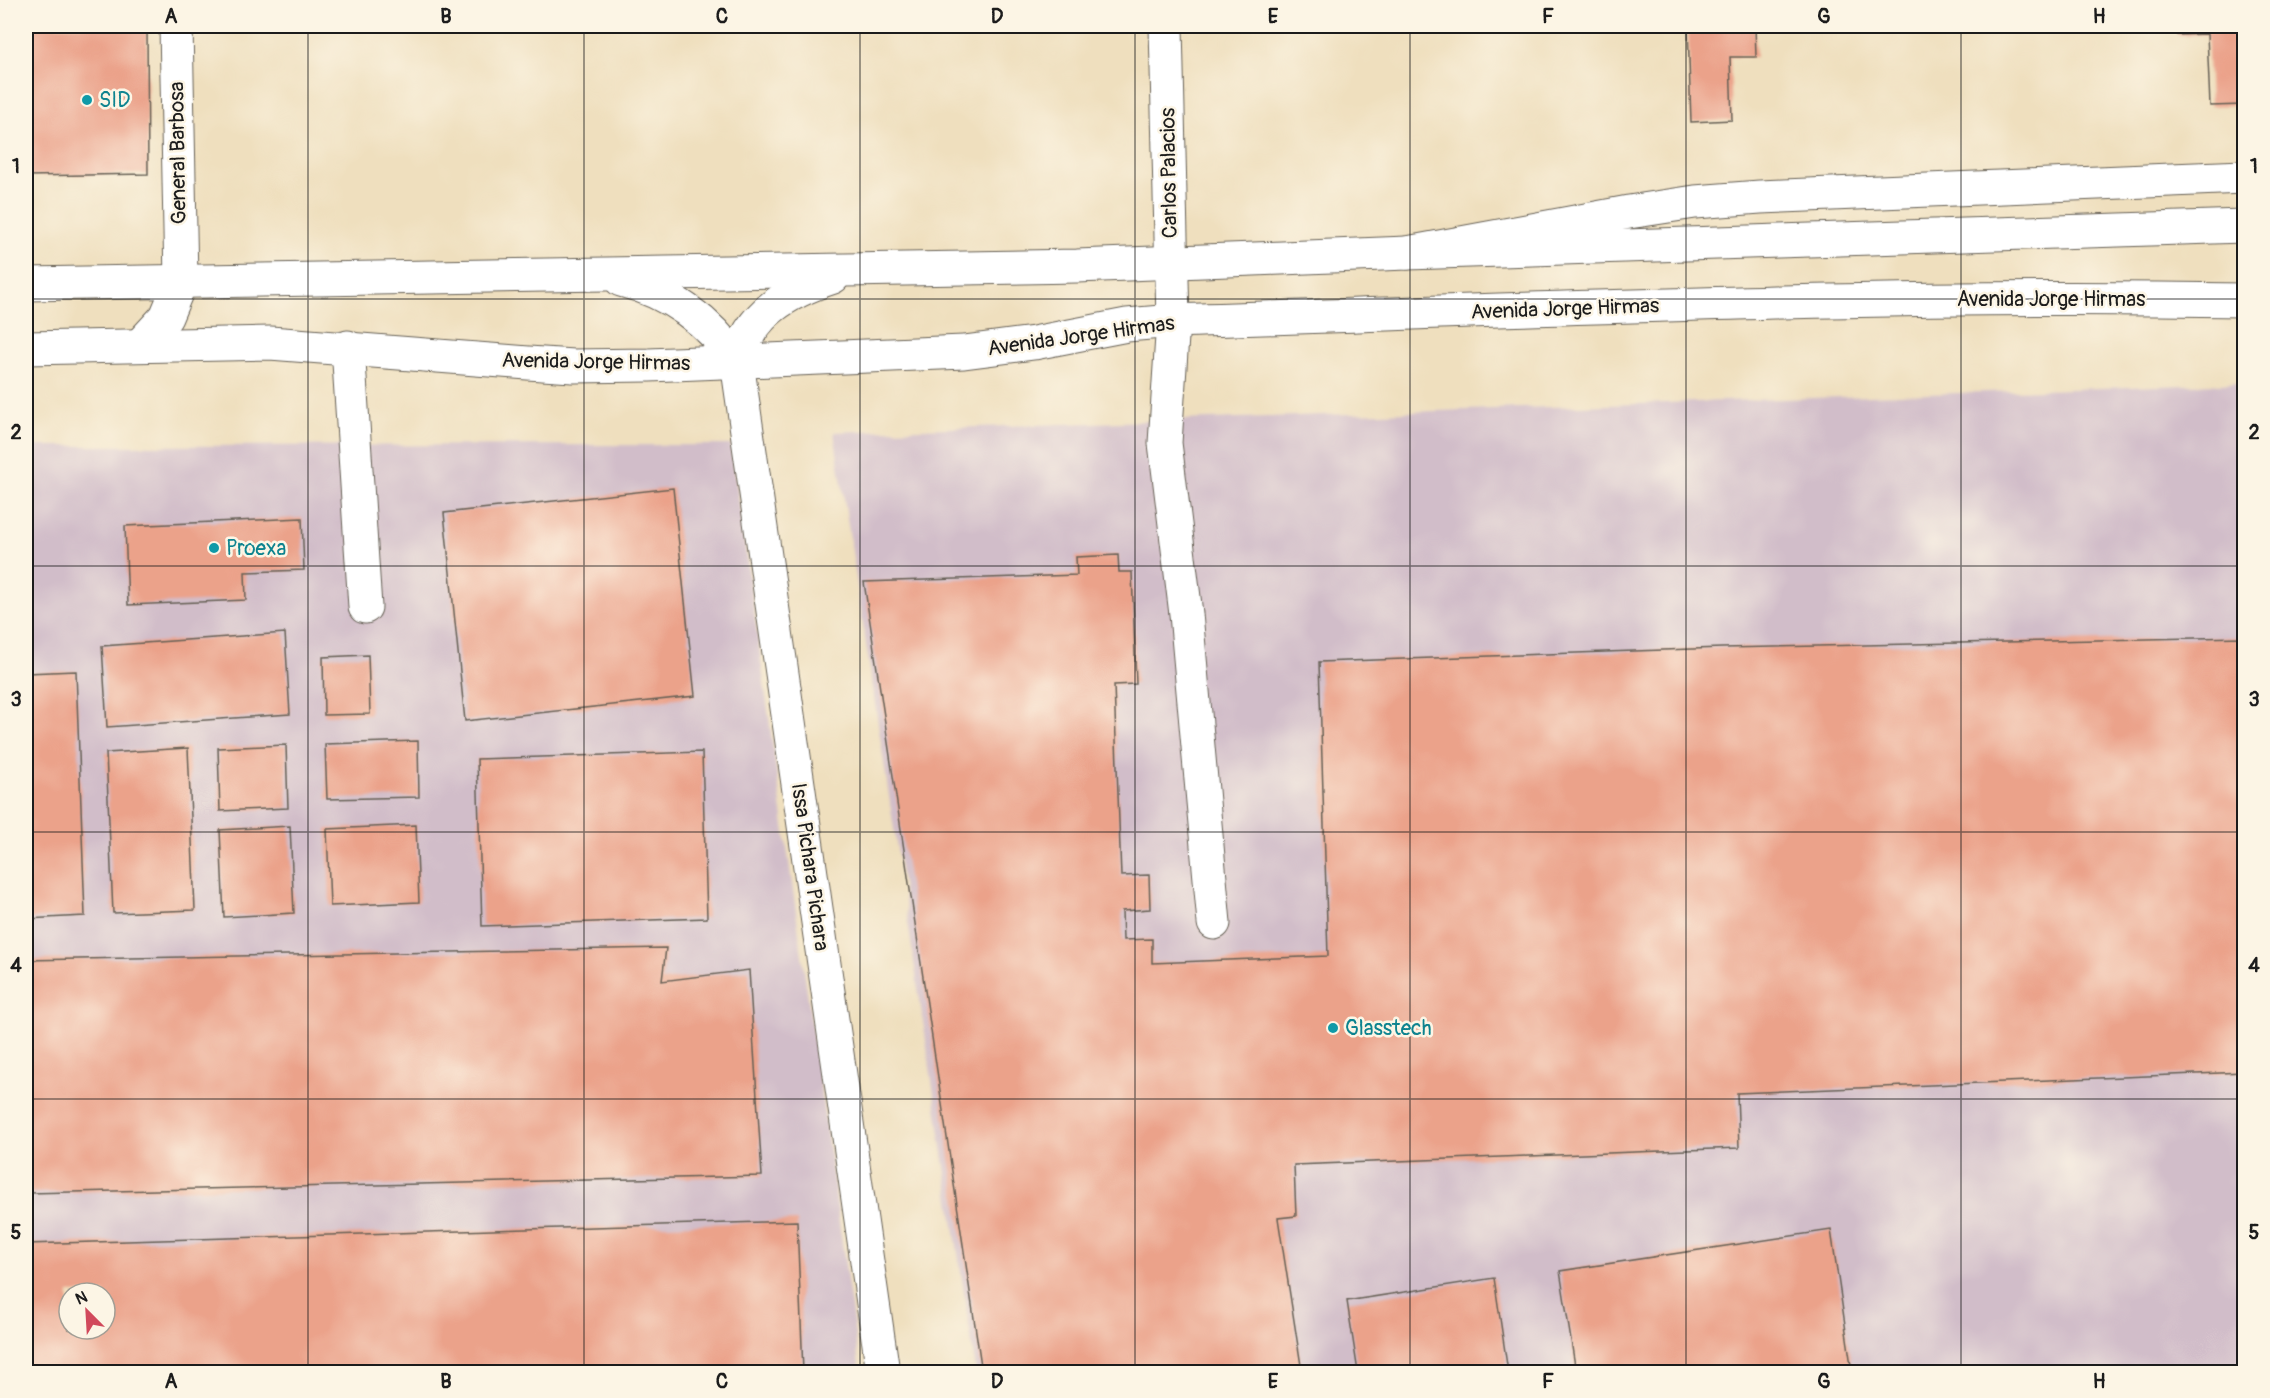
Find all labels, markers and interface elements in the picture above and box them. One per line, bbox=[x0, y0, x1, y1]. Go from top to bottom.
text: A bbox=[165, 4, 178, 29]
text: B bbox=[440, 4, 452, 29]
text: C bbox=[716, 4, 728, 29]
text: D bbox=[991, 4, 1004, 29]
text: E bbox=[1268, 4, 1279, 29]
text: F bbox=[1542, 4, 1554, 29]
text: G bbox=[1817, 4, 1831, 29]
text: H bbox=[2093, 4, 2106, 29]
street label: General Barbosa bbox=[163, 81, 193, 225]
place label: SID bbox=[99, 87, 130, 114]
marker: SID bbox=[80, 93, 94, 107]
street label: Carlos Palacios bbox=[1154, 107, 1184, 239]
text: 1 bbox=[12, 154, 20, 179]
text: 1 bbox=[2250, 154, 2258, 179]
street label: Avenida Jorge Hirmas bbox=[1957, 286, 2146, 313]
street label: Avenida Jorge Hirmas bbox=[1470, 292, 1660, 326]
street label: Avenida Jorge Hirmas bbox=[986, 309, 1177, 362]
street label: Avenida Jorge Hirmas bbox=[501, 347, 691, 377]
text: 2 bbox=[10, 420, 22, 445]
text: 2 bbox=[2248, 420, 2260, 445]
place label: Proexa bbox=[226, 535, 286, 562]
marker: Proexa bbox=[207, 541, 221, 555]
text: 3 bbox=[10, 687, 22, 712]
text: 3 bbox=[2248, 687, 2260, 712]
street label: Issa Pichara Pichara bbox=[785, 781, 835, 953]
text: 4 bbox=[10, 953, 22, 978]
text: 4 bbox=[2248, 953, 2260, 978]
place label: Glasstech bbox=[1345, 1015, 1432, 1042]
marker: Glasstech bbox=[1326, 1021, 1340, 1035]
text: 5 bbox=[11, 1220, 22, 1245]
text: 5 bbox=[2249, 1220, 2260, 1245]
north arrow bbox=[57, 1281, 117, 1341]
text: N bbox=[72, 1287, 90, 1310]
text: A bbox=[165, 1369, 178, 1394]
text: B bbox=[440, 1369, 452, 1394]
text: C bbox=[716, 1369, 728, 1394]
text: D bbox=[991, 1369, 1004, 1394]
text: E bbox=[1268, 1369, 1279, 1394]
text: F bbox=[1542, 1369, 1554, 1394]
text: G bbox=[1817, 1369, 1831, 1394]
text: H bbox=[2093, 1369, 2106, 1394]

